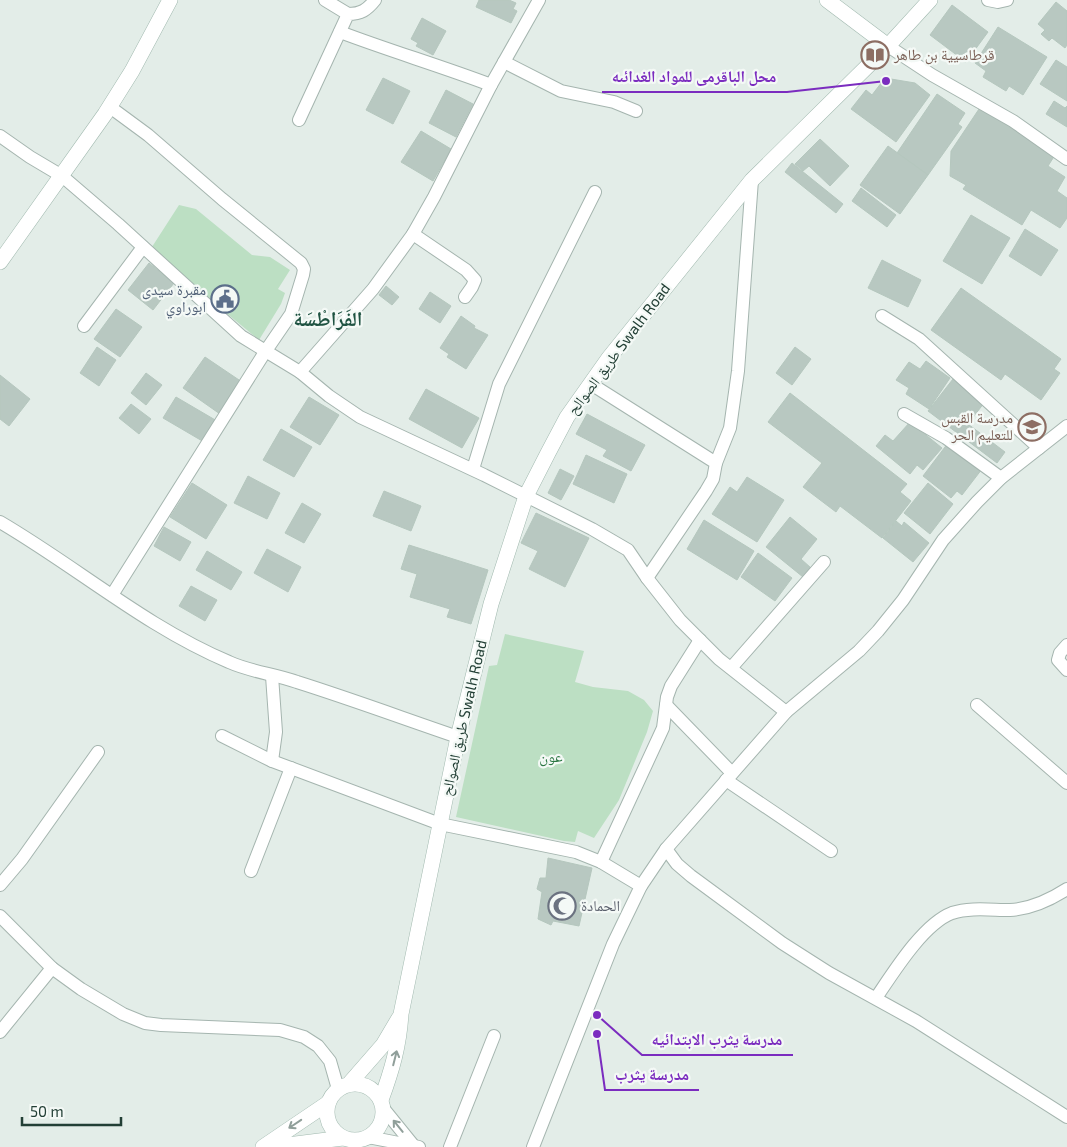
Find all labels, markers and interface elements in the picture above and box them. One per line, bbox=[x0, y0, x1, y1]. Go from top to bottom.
library icon: قرطاسيية بن طاهر bbox=[860, 40, 890, 70]
place label: قرطاسيية بن طاهر bbox=[893, 45, 994, 65]
callout: محل الباقرمى للمواد الغدائىه bbox=[602, 61, 787, 92]
text: محل الباقرمى للمواد الغدائىه bbox=[612, 66, 776, 86]
street label: طريق الصوالح Swalh Road bbox=[563, 279, 675, 419]
place label: مقبرة سيدى ابوراوي bbox=[142, 280, 206, 319]
public building icon: مقبرة سيدى ابوراوي bbox=[210, 284, 240, 314]
district label: الفَرَاطْسَة bbox=[294, 306, 362, 331]
place label: مدرسة القبس للتعليم الحر bbox=[941, 408, 1013, 445]
school or university icon: مدرسة القبس للتعليم الحر bbox=[1017, 412, 1047, 442]
street label: طريق الصوالح Swalh Road bbox=[436, 638, 492, 798]
park label: عون bbox=[539, 747, 563, 767]
mosque icon: الحمادة bbox=[547, 891, 577, 921]
place label: الحمادة bbox=[581, 896, 620, 914]
callout: مدرسة يثرب الابتدائيه bbox=[642, 1024, 793, 1055]
text: مدرسة يثرب الابتدائيه bbox=[652, 1029, 782, 1049]
one-way arrow bbox=[391, 1051, 400, 1067]
callout: مدرسة يثرب bbox=[605, 1059, 699, 1090]
text: مدرسة يثرب bbox=[615, 1064, 689, 1084]
scale bar bbox=[22, 1094, 121, 1126]
text: 50 m bbox=[30, 1102, 64, 1120]
one-way arrow bbox=[288, 1119, 302, 1129]
one-way arrow bbox=[393, 1120, 404, 1133]

